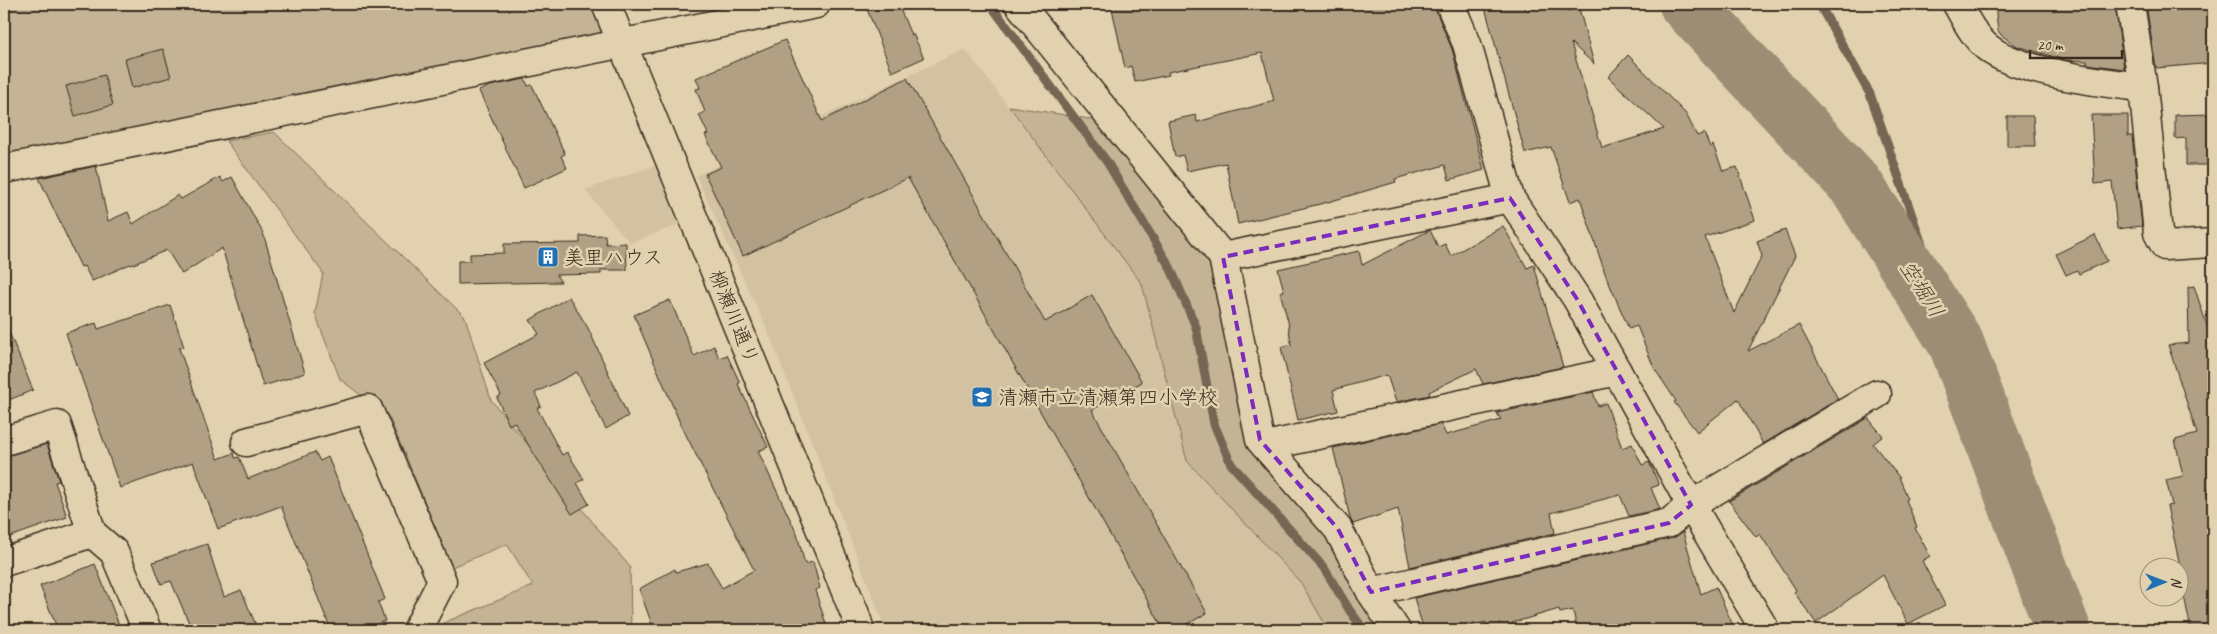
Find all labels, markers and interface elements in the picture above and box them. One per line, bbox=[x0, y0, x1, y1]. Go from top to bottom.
scale bar bbox=[2030, 28, 2122, 60]
text: 20 m bbox=[2037, 36, 2064, 55]
building icon: 美里ハウス bbox=[536, 245, 560, 269]
place label: 美里ハウス bbox=[564, 245, 663, 270]
water label: 空堀川 bbox=[1894, 255, 1950, 323]
street label: 柳瀬川通り bbox=[704, 266, 764, 368]
school or university icon: 清瀬市立清瀬第四小学校 bbox=[970, 385, 994, 409]
place label: 清瀬市立清瀬第四小学校 bbox=[998, 385, 1218, 410]
north arrow bbox=[2140, 556, 2190, 606]
text: N bbox=[2168, 577, 2185, 589]

